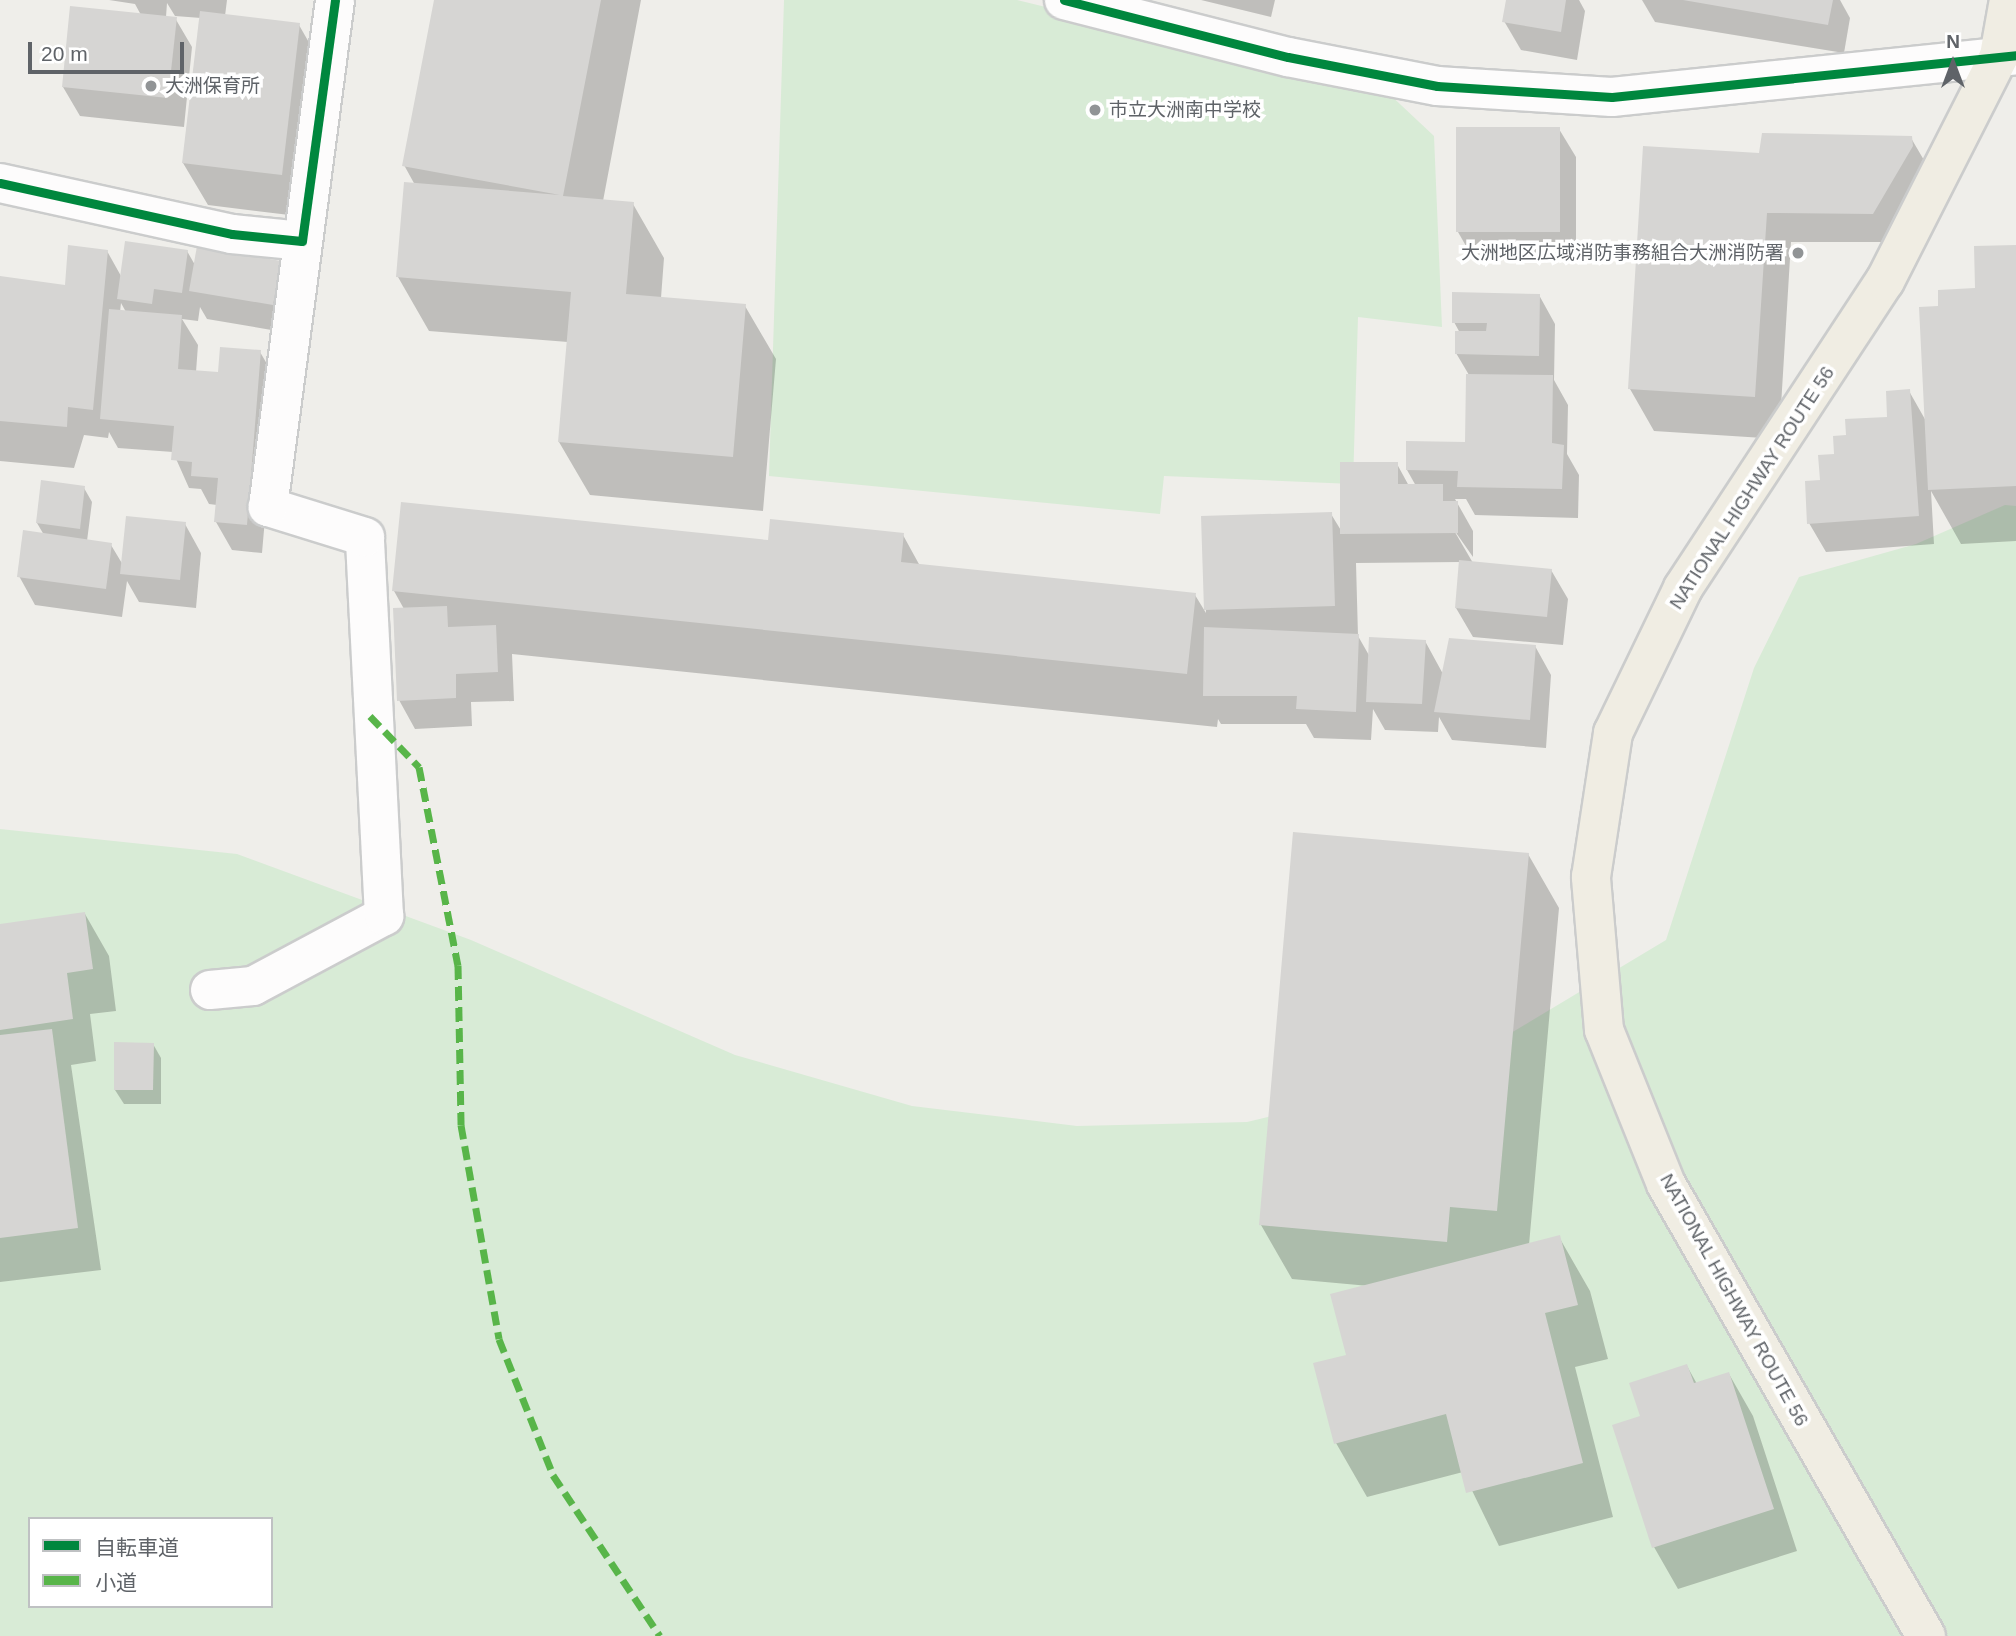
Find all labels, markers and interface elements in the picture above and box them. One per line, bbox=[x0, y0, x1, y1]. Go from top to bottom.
scale bar bbox=[32, 28, 187, 72]
north arrow bbox=[1918, 28, 1988, 98]
text: N bbox=[1946, 31, 1960, 52]
text: 20 m bbox=[41, 42, 88, 65]
place label: 大洲保育所 bbox=[165, 75, 260, 97]
marker: 大洲保育所 bbox=[143, 78, 159, 94]
place label: 市立大洲南中学校 bbox=[1109, 99, 1261, 121]
marker: 市立大洲南中学校 bbox=[1087, 102, 1103, 118]
place label: 大洲地区広域消防事務組合大洲消防署 bbox=[1461, 242, 1784, 264]
marker: 大洲地区広域消防事務組合大洲消防署 bbox=[1790, 245, 1806, 261]
street label: NATIONAL HIGHWAY ROUTE 56 bbox=[1665, 362, 1839, 614]
street label: NATIONAL HIGHWAY ROUTE 56 bbox=[1655, 1170, 1813, 1430]
legend bbox=[28, 1517, 273, 1608]
text: 自転車道 bbox=[95, 1536, 179, 1559]
text: 小道 bbox=[95, 1571, 137, 1594]

